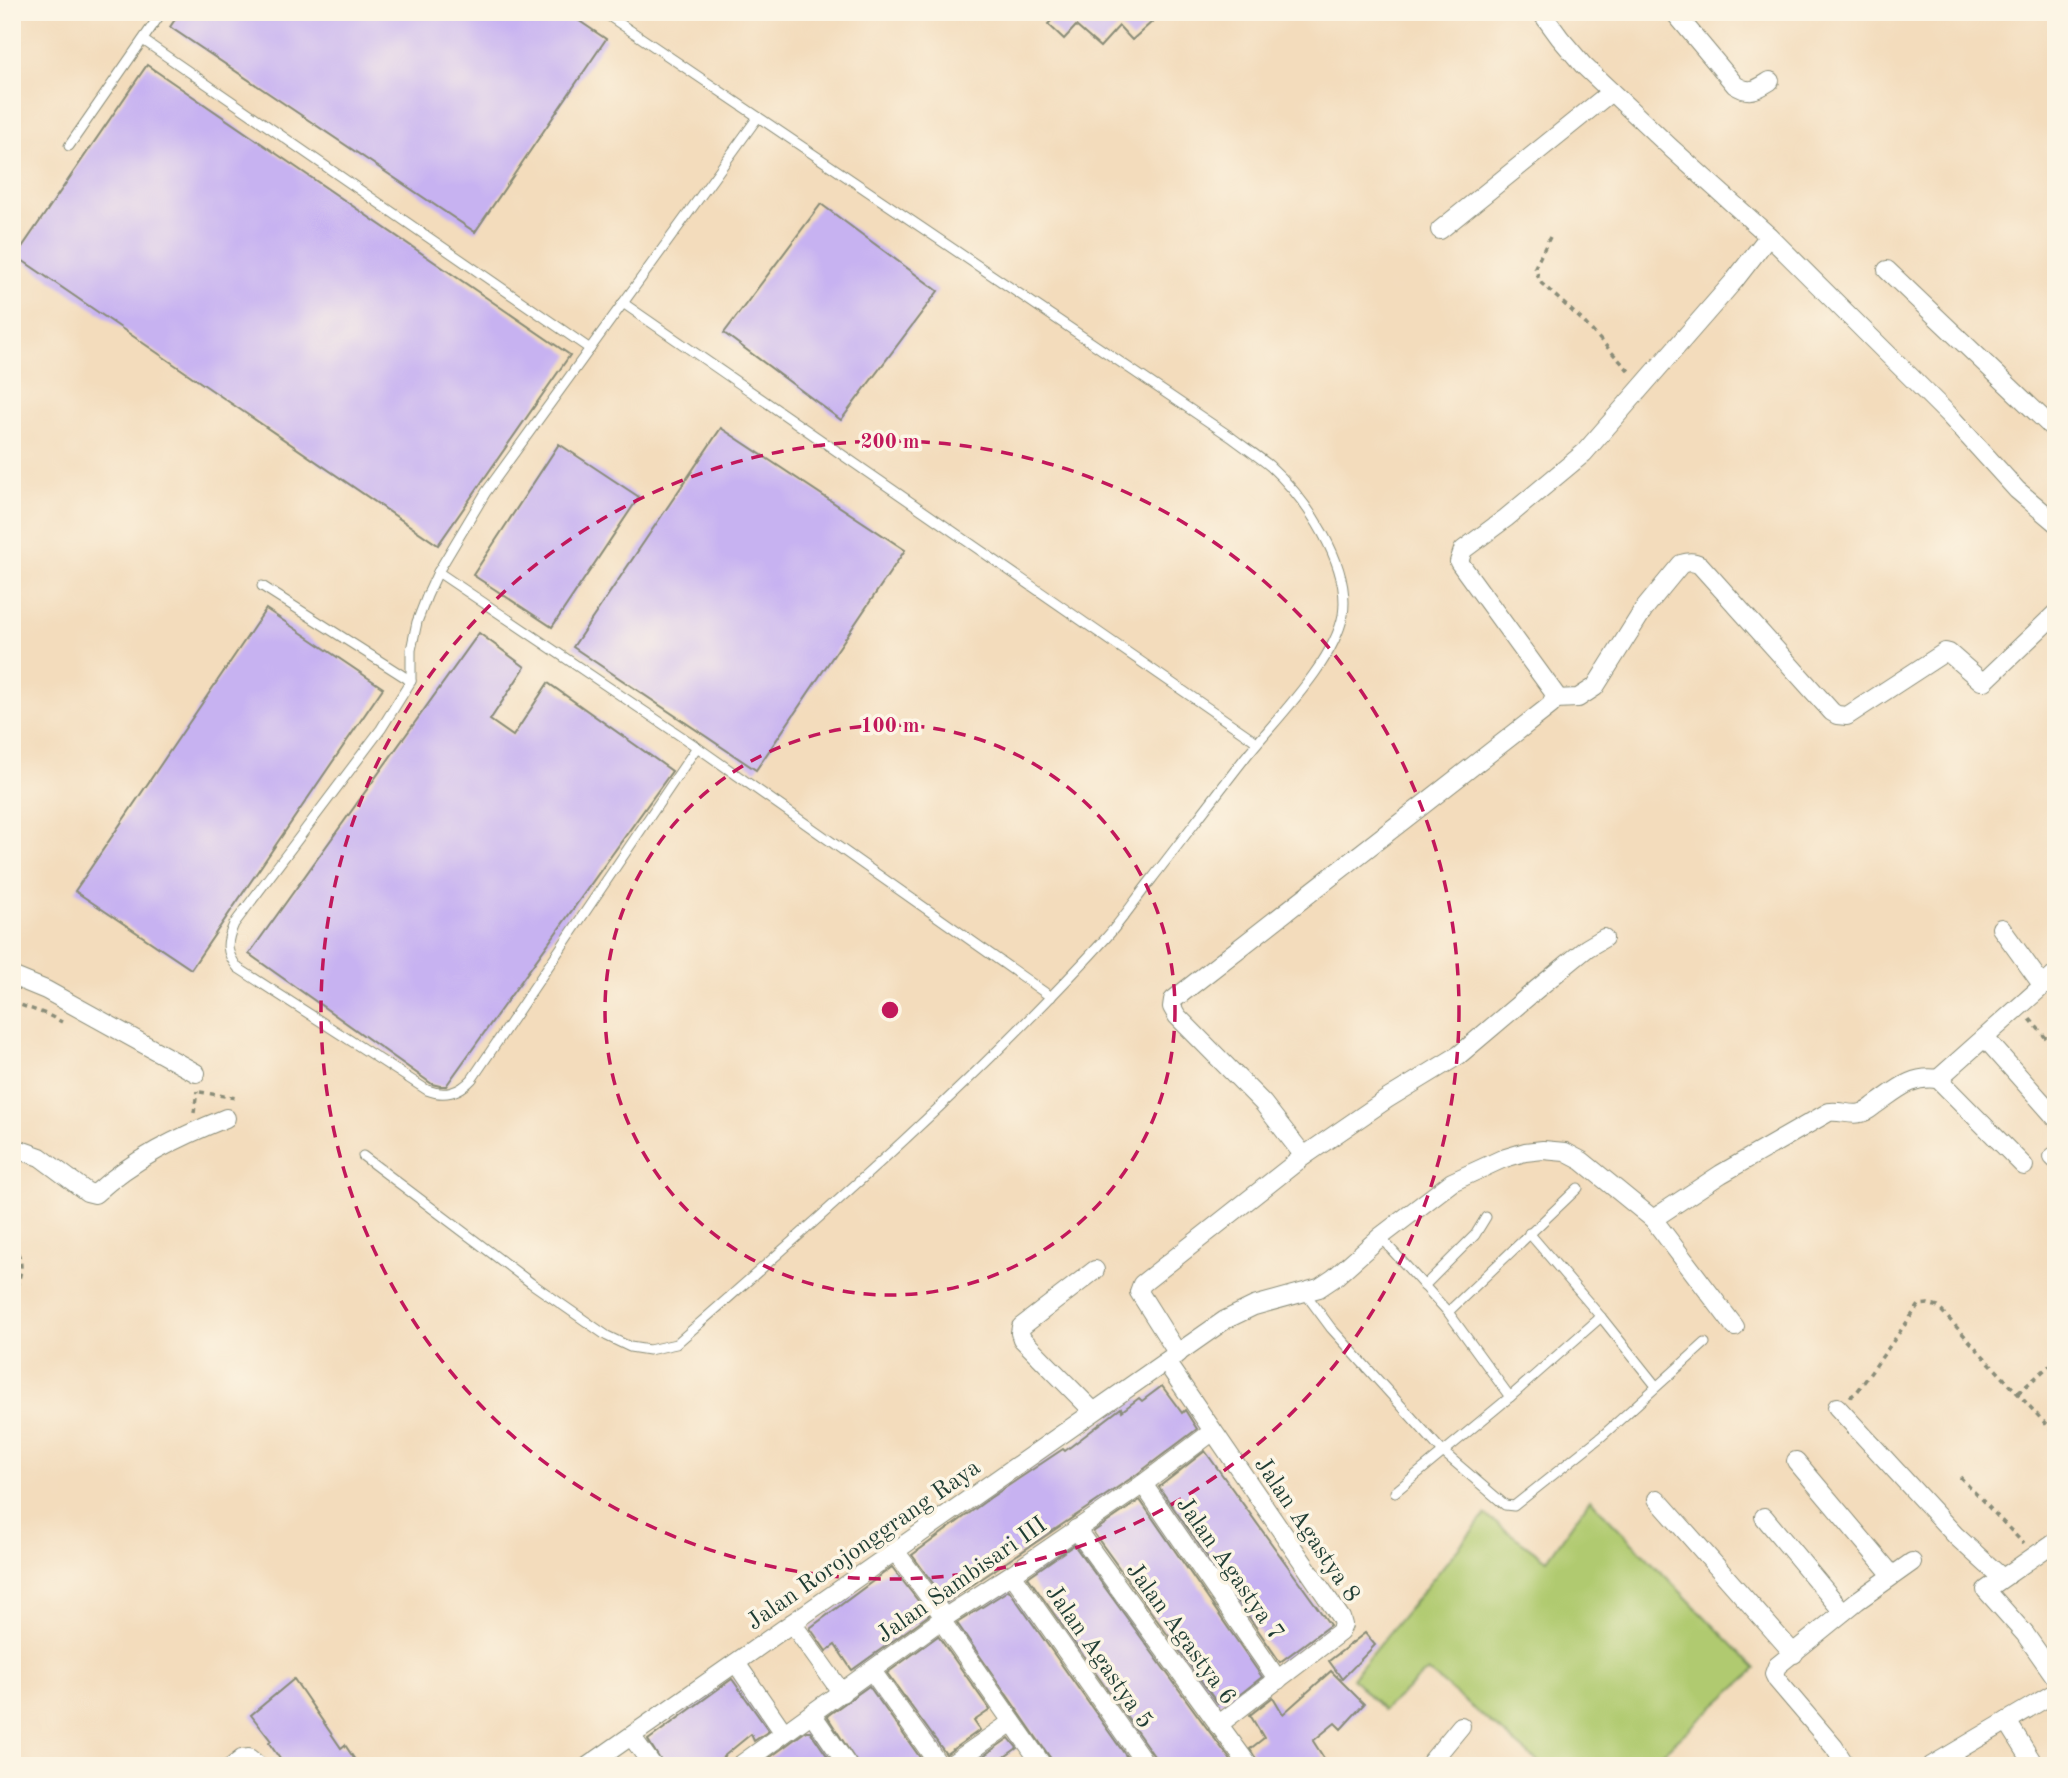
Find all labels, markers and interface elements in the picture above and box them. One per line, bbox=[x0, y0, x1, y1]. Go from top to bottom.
text: 200 m bbox=[860, 432, 920, 453]
text: 100 m bbox=[860, 716, 920, 737]
centre of rings bbox=[878, 998, 902, 1022]
street label: Jalan Agastya 8 bbox=[1249, 1453, 1364, 1607]
street label: Jalan Rorojonggrang Raya bbox=[743, 1456, 985, 1635]
street label: Jalan Agastya 7 bbox=[1171, 1493, 1288, 1645]
street label: Jalan Sambisari III bbox=[873, 1513, 1051, 1648]
street label: Jalan Agastya 6 bbox=[1121, 1559, 1240, 1710]
street label: Jalan Agastya 5 bbox=[1040, 1581, 1157, 1733]

